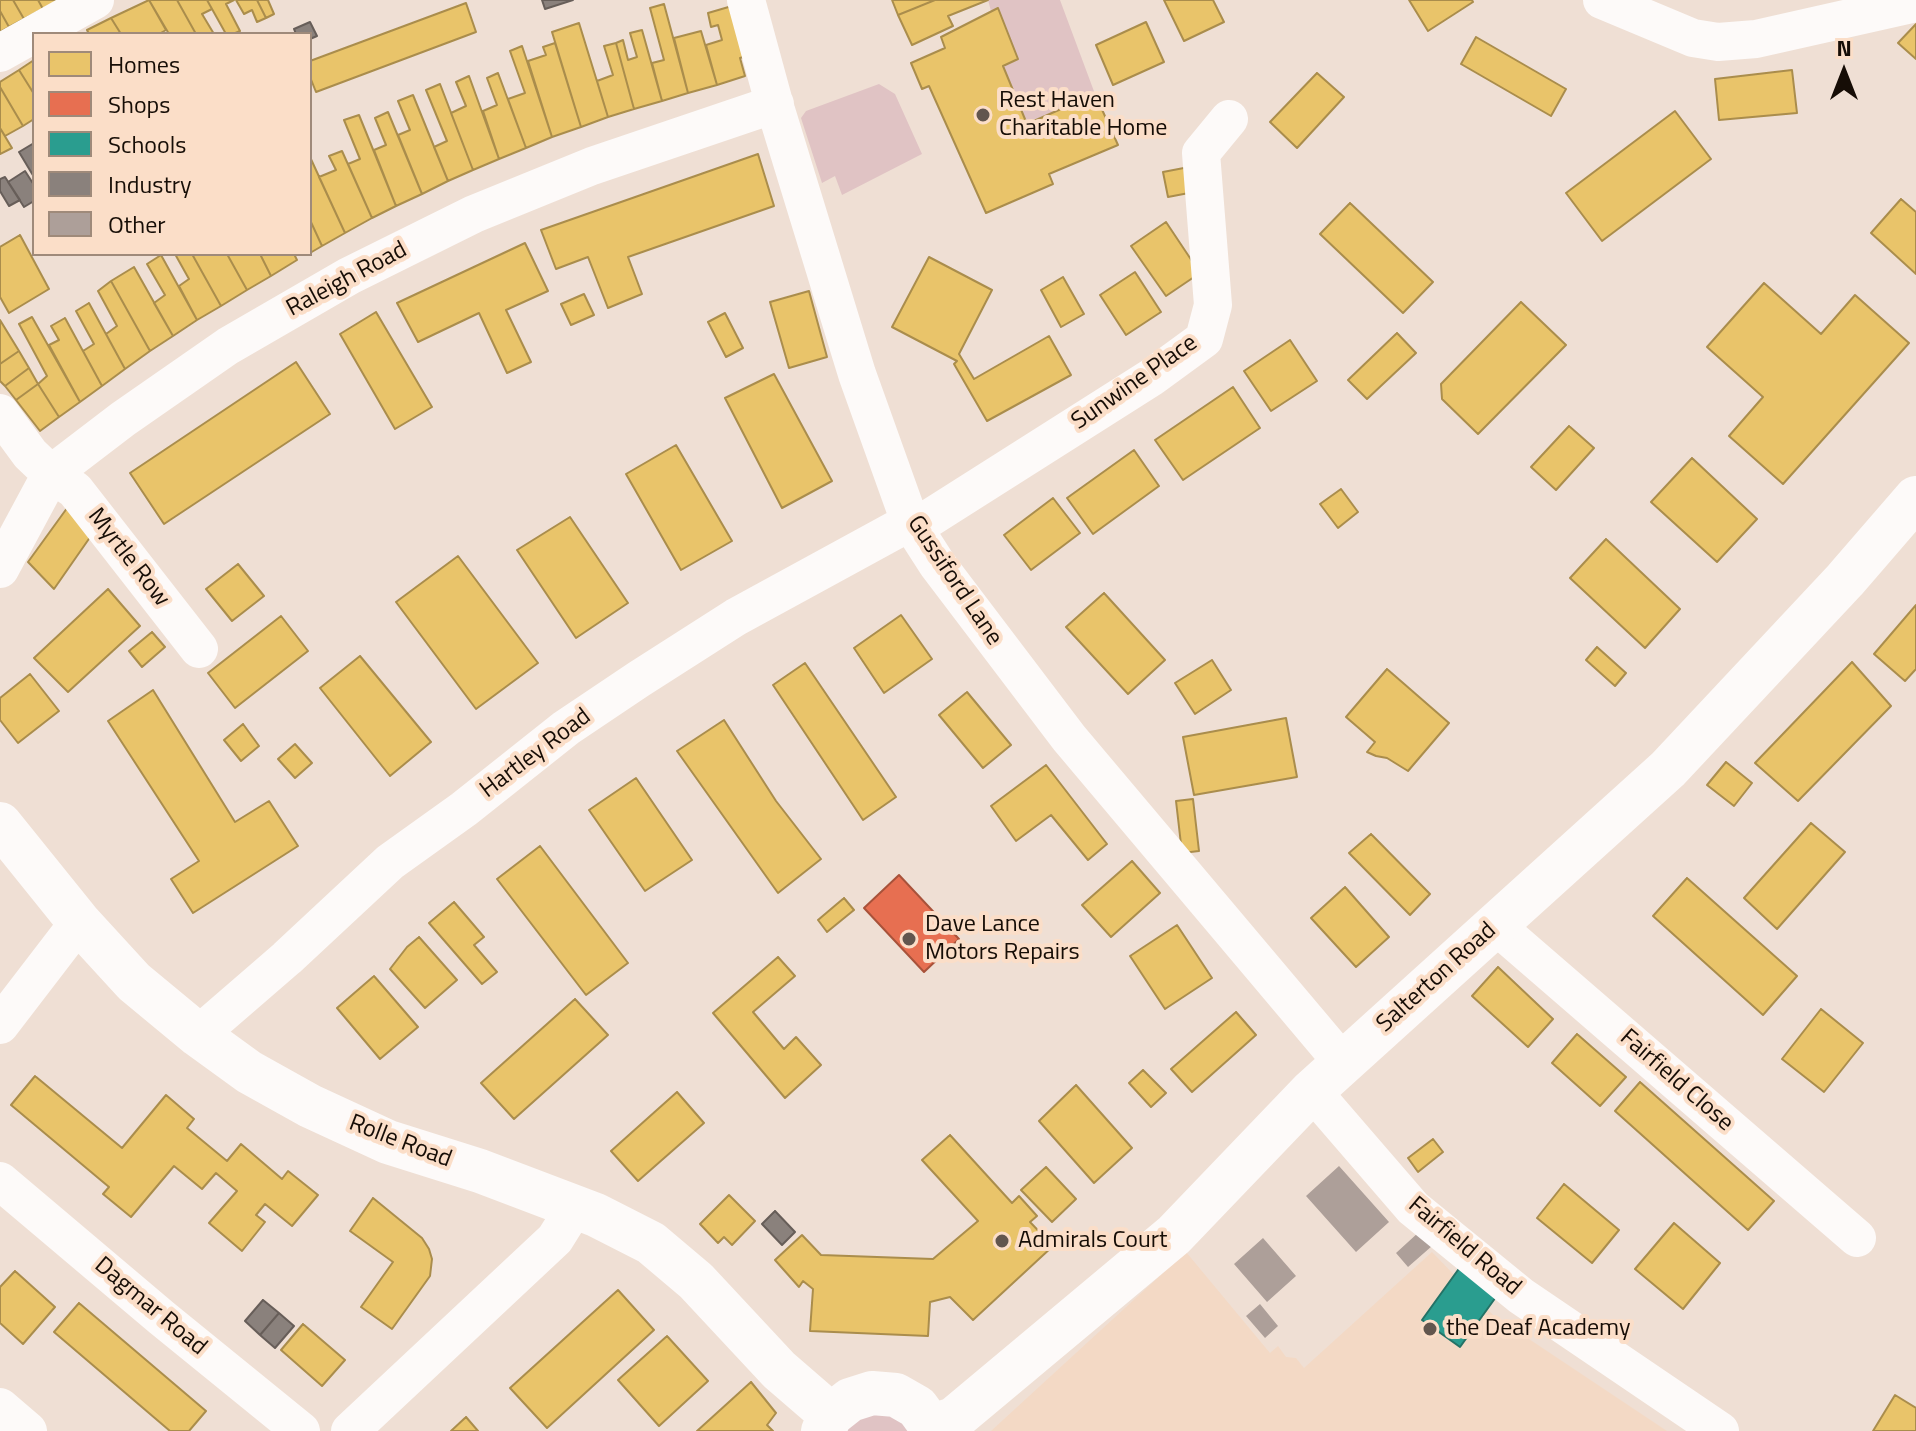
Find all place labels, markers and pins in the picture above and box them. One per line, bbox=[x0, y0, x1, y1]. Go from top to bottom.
place label: Rest Haven Charitable Home bbox=[999, 87, 1167, 143]
marker: Rest Haven Charitable Home bbox=[974, 106, 992, 124]
place label: Dave Lance Motors Repairs bbox=[925, 911, 1080, 967]
marker: Dave Lance Motors Repairs bbox=[900, 930, 918, 948]
place label: Admirals Court bbox=[1018, 1227, 1167, 1255]
marker: Admirals Court bbox=[993, 1232, 1011, 1250]
place label: the Deaf Academy bbox=[1446, 1315, 1631, 1343]
marker: the Deaf Academy bbox=[1421, 1320, 1439, 1338]

